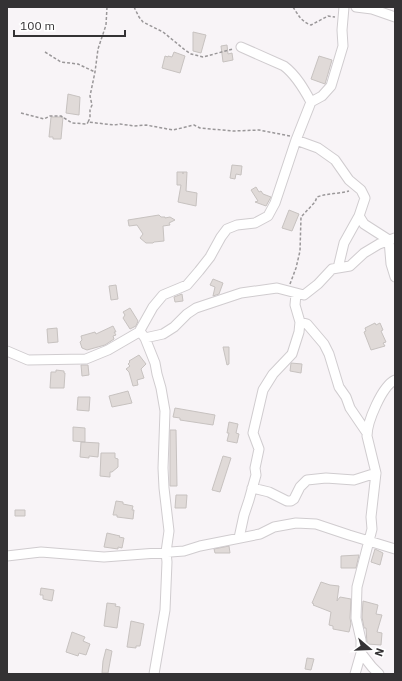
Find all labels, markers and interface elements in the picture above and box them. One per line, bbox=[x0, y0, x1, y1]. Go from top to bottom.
scale bar bbox=[14, 12, 125, 38]
text: 100 m bbox=[20, 18, 55, 33]
north arrow bbox=[350, 629, 390, 669]
text: N bbox=[372, 646, 387, 658]

